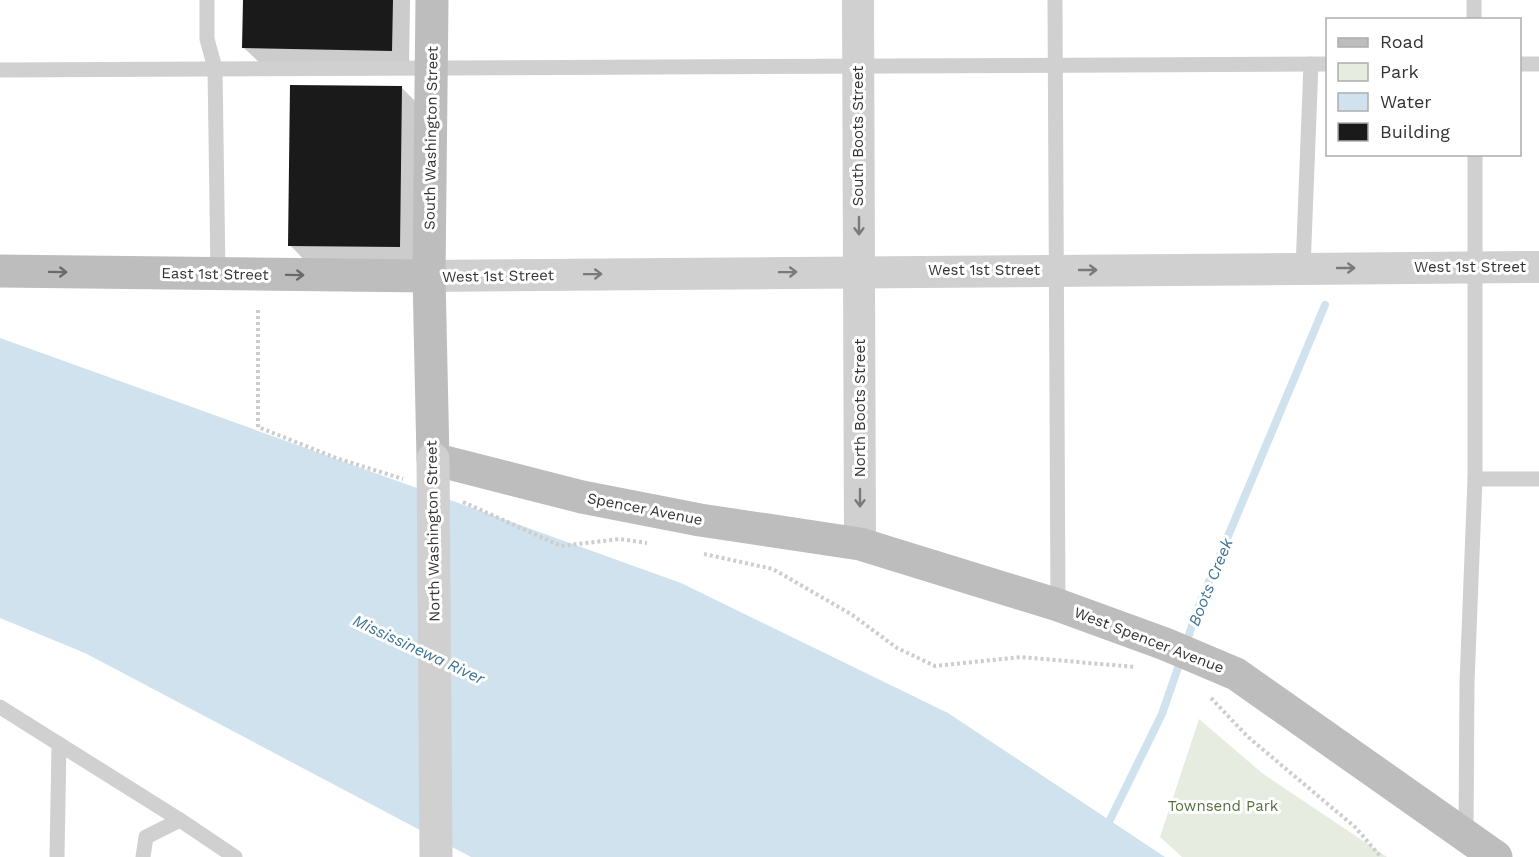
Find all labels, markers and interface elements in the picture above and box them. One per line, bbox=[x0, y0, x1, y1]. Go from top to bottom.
legend bbox=[1326, 18, 1521, 156]
text: Road bbox=[1380, 31, 1424, 52]
street label: South Washington Street bbox=[420, 45, 442, 230]
text: Park bbox=[1380, 61, 1419, 82]
street label: South Boots Street bbox=[849, 65, 867, 206]
text: Water bbox=[1380, 91, 1432, 112]
text: Building bbox=[1380, 121, 1450, 142]
one-way arrow bbox=[853, 216, 865, 236]
street label: West 1st Street bbox=[1414, 258, 1527, 276]
street label: West 1st Street bbox=[928, 261, 1041, 279]
one-way arrow bbox=[1335, 262, 1355, 274]
street label: East 1st Street bbox=[161, 264, 270, 284]
one-way arrow bbox=[1077, 264, 1097, 276]
one-way arrow bbox=[48, 266, 68, 278]
street label: West 1st Street bbox=[442, 266, 555, 286]
one-way arrow bbox=[777, 266, 797, 278]
one-way arrow bbox=[285, 269, 305, 281]
one-way arrow bbox=[582, 269, 602, 280]
street label: North Boots Street bbox=[851, 338, 869, 477]
street label: North Washington Street bbox=[422, 439, 444, 622]
one-way arrow bbox=[854, 487, 866, 507]
street label: Spencer Avenue bbox=[586, 489, 704, 529]
water label: Boots Creek bbox=[1184, 534, 1237, 629]
street label: West Spencer Avenue bbox=[1071, 603, 1227, 677]
water label: Mississinewa River bbox=[350, 611, 488, 689]
park label: Townsend Park bbox=[1168, 797, 1279, 815]

